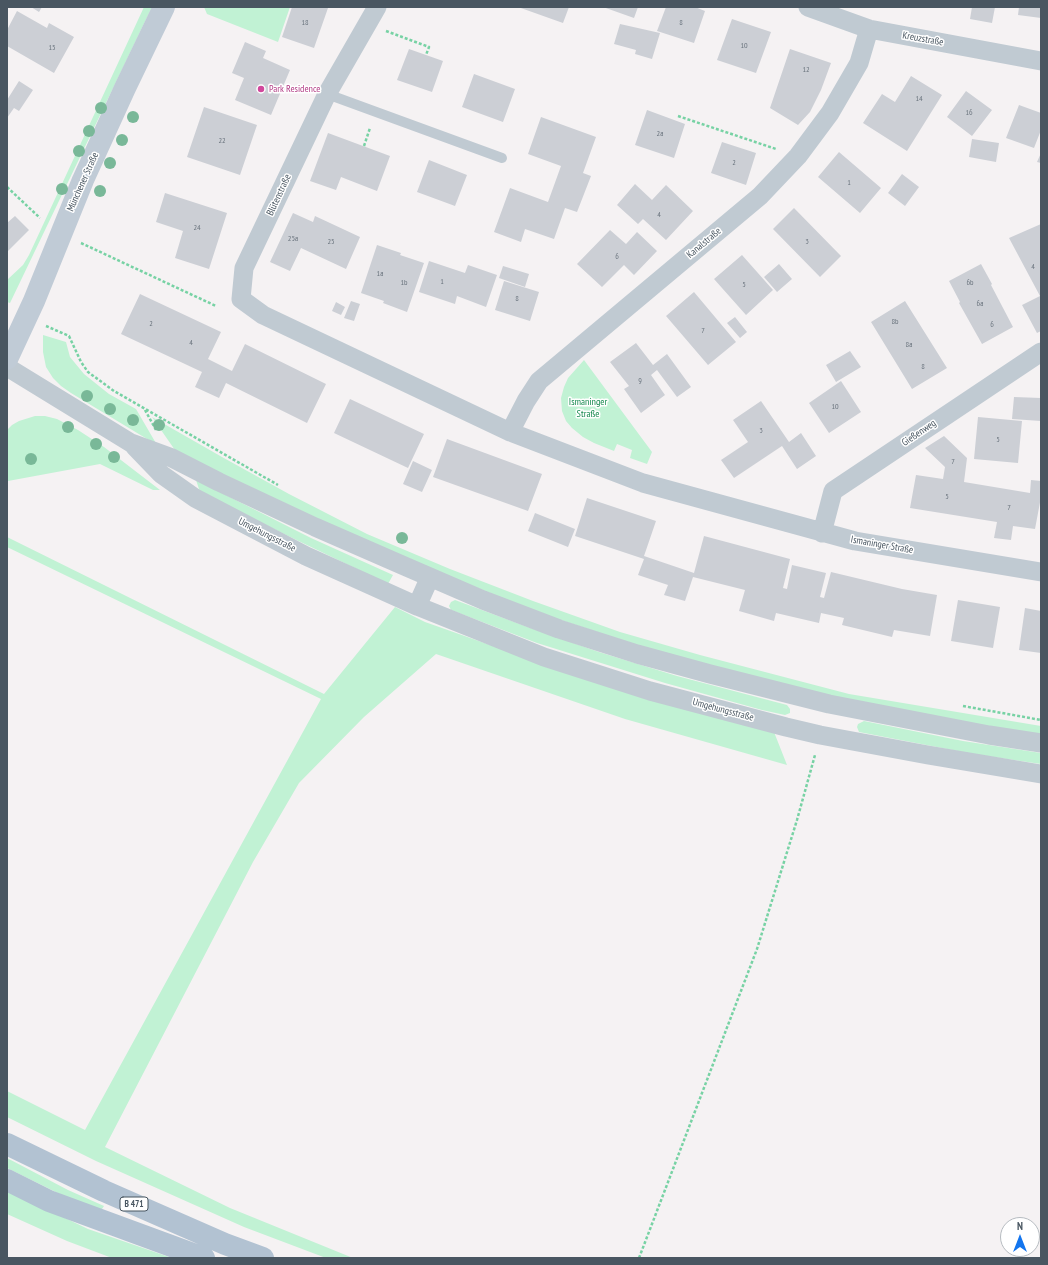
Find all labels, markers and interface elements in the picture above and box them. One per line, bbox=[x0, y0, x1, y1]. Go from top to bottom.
house number: 18 bbox=[301, 18, 309, 28]
house number: 8 bbox=[679, 18, 683, 28]
street label: Kreuzstraße bbox=[902, 29, 944, 49]
house number: 10 bbox=[740, 41, 748, 51]
house number: 15 bbox=[48, 43, 56, 53]
house number: 12 bbox=[802, 65, 810, 75]
place label: Park Residence bbox=[269, 83, 320, 95]
marker: Park Residence bbox=[256, 84, 266, 94]
house number: 14 bbox=[915, 94, 923, 104]
house number: 16 bbox=[965, 108, 973, 118]
house number: 2a bbox=[657, 129, 663, 139]
house number: 22 bbox=[218, 136, 226, 146]
street label: Münchener Straße bbox=[65, 151, 101, 213]
house number: 2 bbox=[732, 158, 736, 168]
street label: Blütenstraße bbox=[264, 172, 294, 218]
house number: 1 bbox=[847, 178, 851, 188]
house number: 4 bbox=[657, 210, 661, 220]
house number: 24 bbox=[193, 223, 201, 233]
street label: Kanalstraße bbox=[684, 225, 724, 261]
house number: 25a bbox=[288, 234, 298, 244]
house number: 25 bbox=[327, 237, 335, 247]
house number: 3 bbox=[805, 237, 809, 247]
house number: 6 bbox=[615, 252, 619, 262]
house number: 4 bbox=[1031, 262, 1035, 272]
house number: 1a bbox=[377, 269, 383, 279]
house number: 1 bbox=[440, 277, 444, 287]
house number: 1b bbox=[400, 278, 408, 288]
house number: 6b bbox=[966, 278, 974, 288]
house number: 5 bbox=[742, 280, 746, 290]
house number: 8 bbox=[515, 294, 519, 304]
house number: 6a bbox=[977, 299, 983, 309]
house number: 8b bbox=[891, 317, 899, 327]
house number: 2 bbox=[149, 319, 153, 329]
house number: 6 bbox=[990, 320, 994, 330]
house number: 7 bbox=[701, 326, 705, 336]
house number: 4 bbox=[189, 338, 193, 348]
house number: 8a bbox=[906, 340, 912, 350]
house number: 8 bbox=[921, 362, 925, 372]
house number: 9 bbox=[638, 376, 642, 386]
park label: Ismaninger Straße bbox=[569, 396, 607, 420]
house number: 10 bbox=[831, 402, 839, 412]
street label: Gießenweg bbox=[900, 417, 938, 449]
house number: 3 bbox=[759, 426, 763, 436]
house number: 5 bbox=[996, 435, 1000, 445]
house number: 7 bbox=[951, 457, 955, 467]
house number: 5 bbox=[945, 492, 949, 502]
house number: 7 bbox=[1007, 503, 1011, 513]
street label: Umgehungsstraße bbox=[236, 515, 298, 555]
street label: Ismaninger Straße bbox=[850, 534, 914, 556]
street label: Umgehungsstraße bbox=[691, 696, 755, 724]
road number: B 471 bbox=[120, 1197, 148, 1211]
north arrow bbox=[1000, 1217, 1040, 1257]
text: N bbox=[1017, 1219, 1023, 1233]

